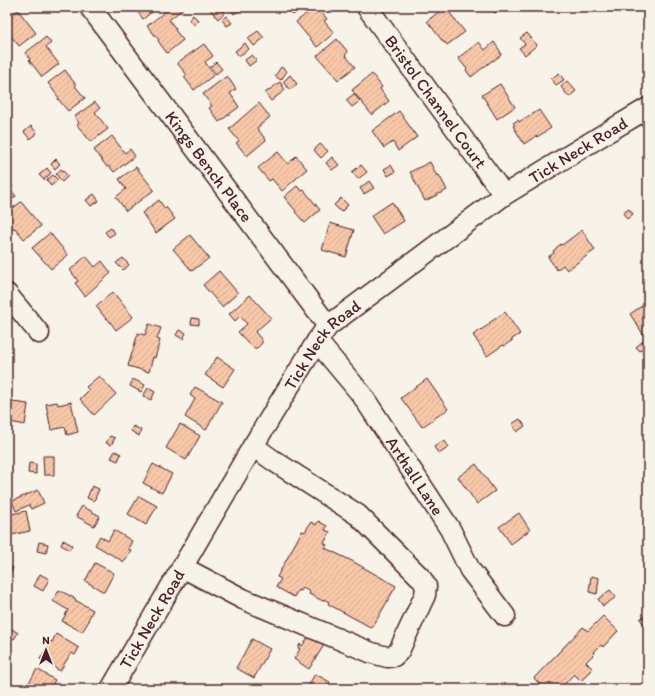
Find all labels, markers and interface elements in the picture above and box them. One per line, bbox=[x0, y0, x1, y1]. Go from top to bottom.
street label: Bristol Channel Court bbox=[381, 31, 491, 172]
street label: Kings Bench Place bbox=[161, 107, 257, 226]
street label: Tick Neck Road bbox=[525, 113, 631, 188]
street label: Tick Neck Road bbox=[280, 295, 364, 393]
street label: Arthall Lane bbox=[382, 433, 448, 519]
street label: Tick Neck Road bbox=[115, 566, 189, 672]
north arrow bbox=[26, 630, 66, 670]
text: N bbox=[42, 634, 50, 647]

